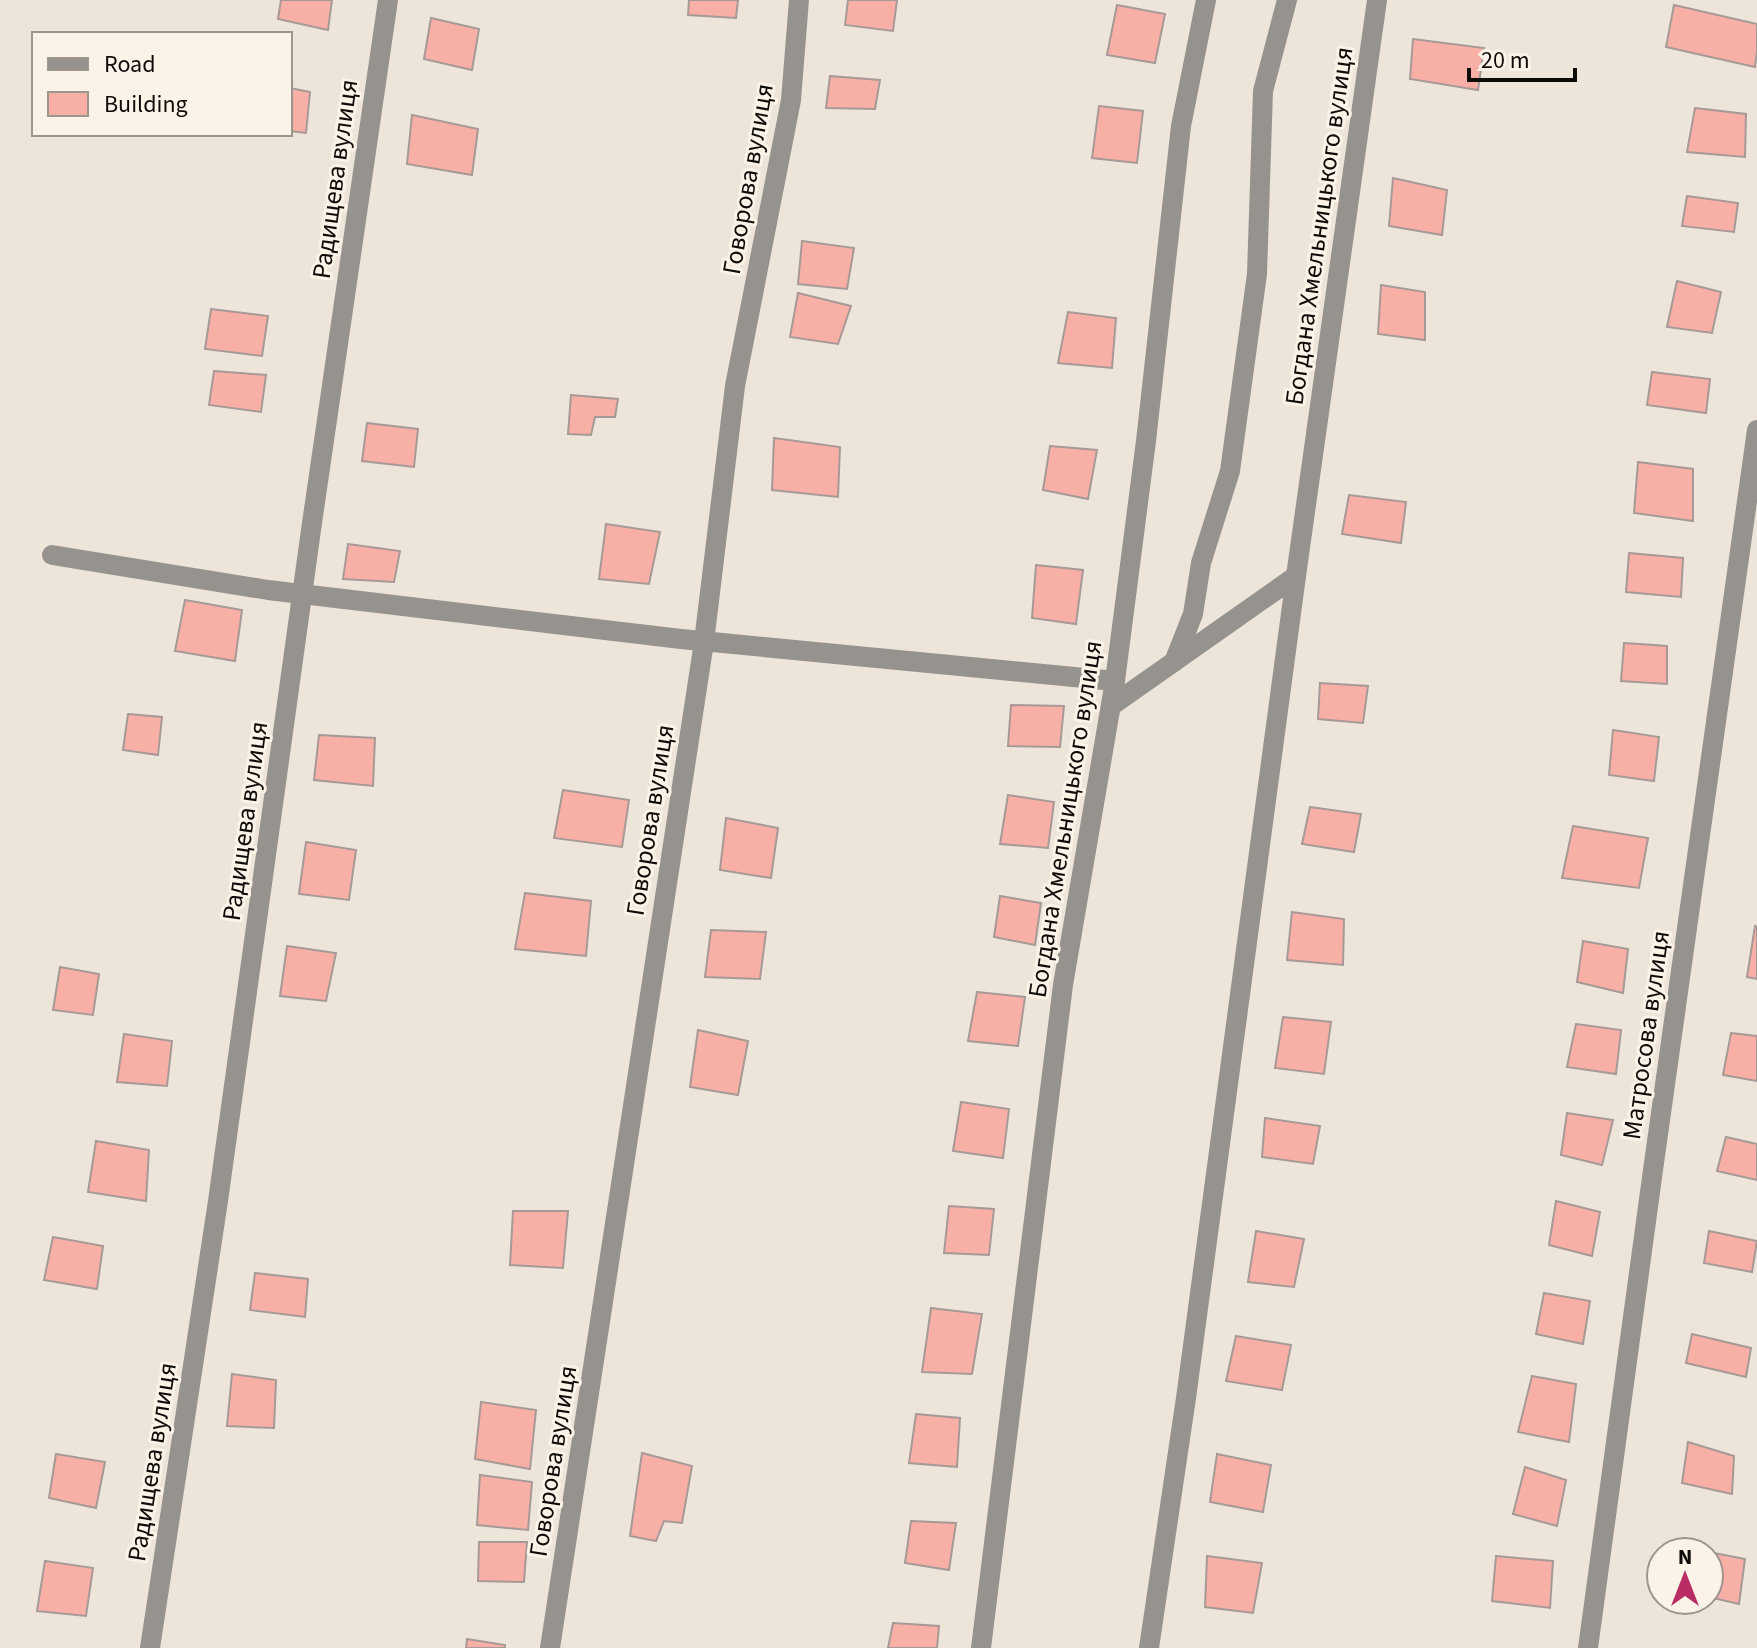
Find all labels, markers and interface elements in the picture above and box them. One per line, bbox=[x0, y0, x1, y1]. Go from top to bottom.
legend bbox=[32, 32, 292, 136]
scale bar bbox=[1469, 32, 1575, 82]
text: 20 m bbox=[1481, 43, 1530, 78]
street label: Богдана Хмельницького вулиця bbox=[1276, 45, 1362, 407]
text: Road bbox=[104, 47, 156, 82]
street label: Радищева вулиця bbox=[303, 77, 367, 281]
street label: Говорова вулиця bbox=[713, 81, 783, 277]
text: Building bbox=[104, 87, 188, 122]
street label: Богдана Хмельницького вулиця bbox=[1018, 638, 1112, 1000]
street label: Радищева вулиця bbox=[213, 719, 277, 923]
street label: Говорова вулиця bbox=[617, 722, 683, 918]
street label: Матросова вулиця bbox=[1613, 928, 1679, 1142]
street label: Радищева вулиця bbox=[118, 1360, 186, 1564]
street label: Говорова вулиця bbox=[520, 1363, 586, 1559]
north arrow bbox=[1645, 1536, 1725, 1616]
text: N bbox=[1678, 1541, 1692, 1573]

